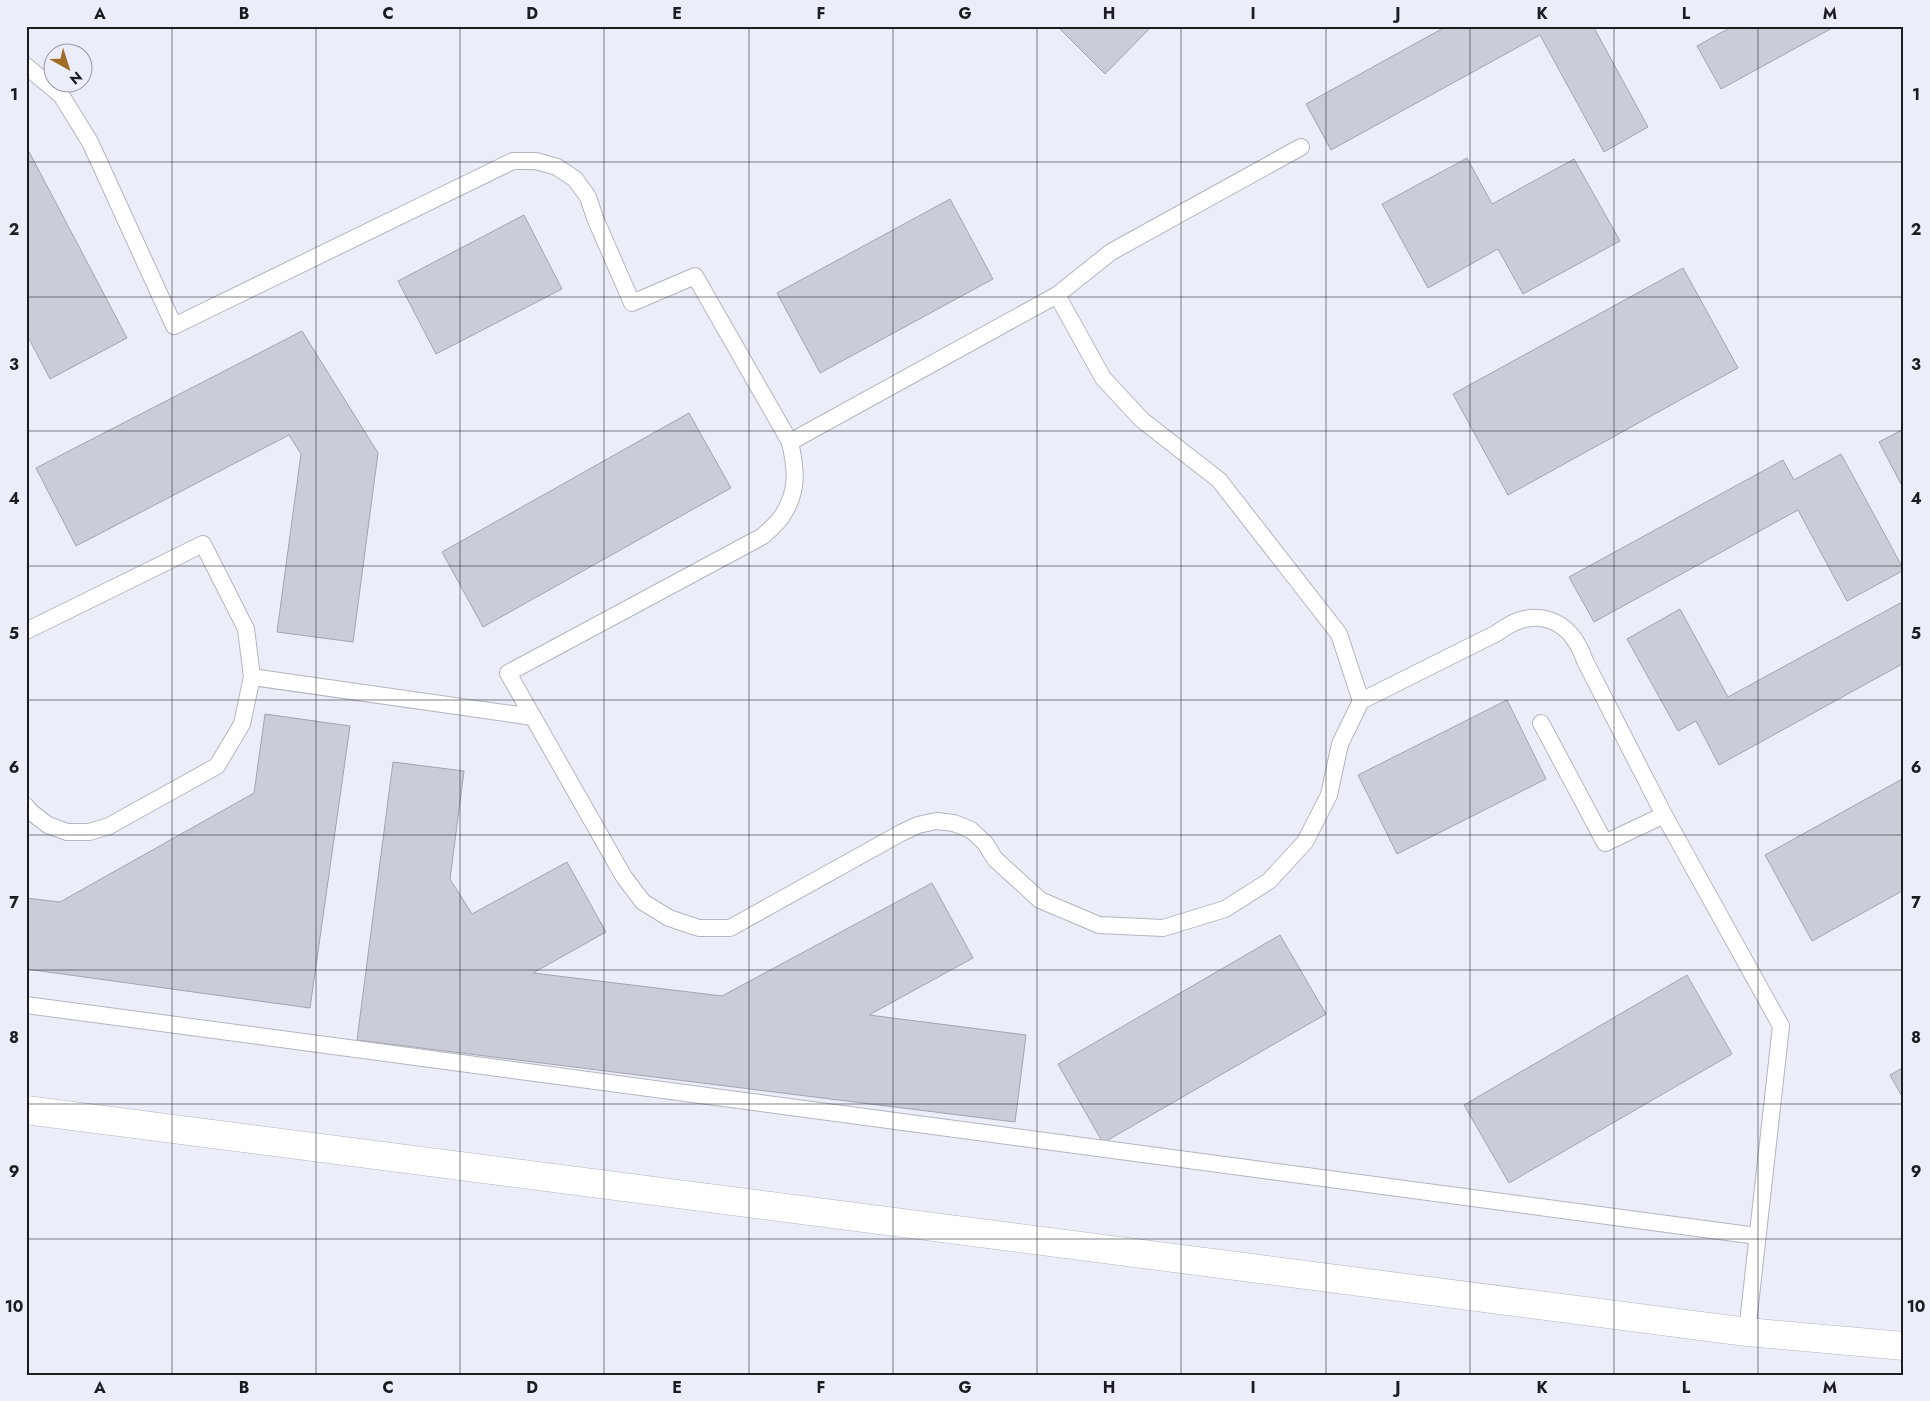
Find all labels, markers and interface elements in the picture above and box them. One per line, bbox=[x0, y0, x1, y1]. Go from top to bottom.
text: A bbox=[93, 2, 106, 25]
text: B bbox=[239, 2, 249, 25]
text: C bbox=[382, 2, 394, 25]
text: D bbox=[526, 2, 538, 25]
text: E bbox=[672, 2, 682, 25]
text: F bbox=[817, 2, 825, 25]
text: G bbox=[958, 2, 972, 25]
text: H bbox=[1103, 2, 1115, 25]
text: I bbox=[1250, 2, 1256, 25]
text: J bbox=[1392, 2, 1401, 25]
text: K bbox=[1536, 2, 1548, 25]
text: L bbox=[1682, 2, 1691, 25]
text: M bbox=[1823, 2, 1837, 25]
north arrow bbox=[42, 42, 92, 92]
text: N bbox=[66, 67, 87, 89]
text: 1 bbox=[10, 83, 18, 106]
text: 1 bbox=[1912, 83, 1920, 106]
text: 2 bbox=[9, 218, 19, 241]
text: 2 bbox=[1911, 218, 1921, 241]
text: 3 bbox=[9, 353, 19, 376]
text: 3 bbox=[1911, 353, 1921, 376]
text: 4 bbox=[8, 487, 20, 510]
text: 4 bbox=[1910, 487, 1922, 510]
text: 5 bbox=[9, 622, 19, 645]
text: 5 bbox=[1911, 622, 1921, 645]
text: 6 bbox=[9, 756, 19, 779]
text: 6 bbox=[1911, 756, 1921, 779]
text: 7 bbox=[9, 891, 19, 914]
text: 7 bbox=[1911, 891, 1921, 914]
text: 8 bbox=[9, 1026, 19, 1049]
text: 8 bbox=[1911, 1026, 1921, 1049]
text: 9 bbox=[9, 1160, 19, 1183]
text: 9 bbox=[1911, 1160, 1921, 1183]
text: 10 bbox=[5, 1295, 23, 1318]
text: 10 bbox=[1907, 1295, 1925, 1318]
text: A bbox=[93, 1376, 106, 1399]
text: B bbox=[239, 1376, 249, 1399]
text: C bbox=[382, 1376, 394, 1399]
text: D bbox=[526, 1376, 538, 1399]
text: E bbox=[672, 1376, 682, 1399]
text: F bbox=[817, 1376, 825, 1399]
text: G bbox=[958, 1376, 972, 1399]
text: H bbox=[1103, 1376, 1115, 1399]
text: I bbox=[1250, 1376, 1256, 1399]
text: J bbox=[1392, 1376, 1401, 1399]
text: K bbox=[1536, 1376, 1548, 1399]
text: L bbox=[1682, 1376, 1691, 1399]
text: M bbox=[1823, 1376, 1837, 1399]

